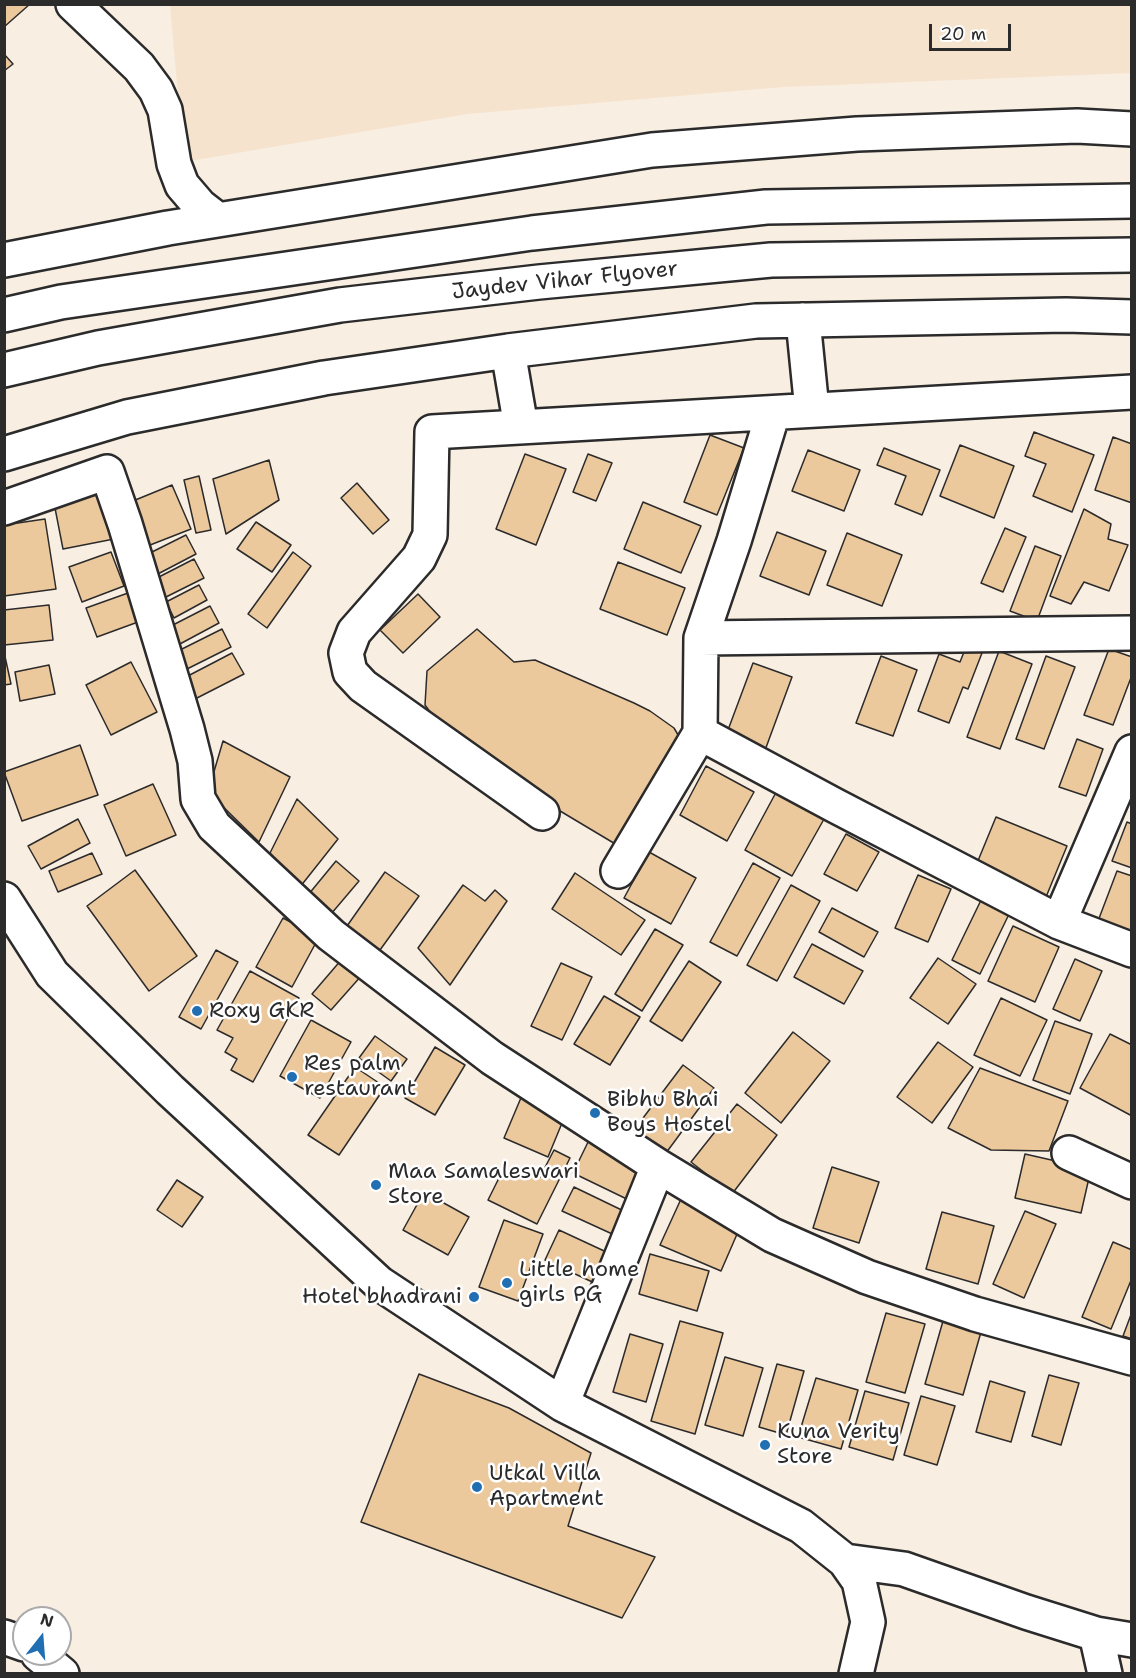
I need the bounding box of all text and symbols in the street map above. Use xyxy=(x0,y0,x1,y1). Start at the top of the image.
scale bar xyxy=(932,12,1014,50)
text: 20 m xyxy=(940,22,986,46)
street label: Jaydev Vihar Flyover xyxy=(451,256,679,306)
place label: Roxy GKR xyxy=(209,998,314,1024)
marker: Roxy GKR xyxy=(190,1004,204,1018)
place label: Res palm restaurant xyxy=(304,1051,416,1102)
marker: Res palm restaurant xyxy=(285,1070,299,1084)
place label: Bibhu Bhai Boys Hostel xyxy=(607,1087,731,1138)
marker: Bibhu Bhai Boys Hostel xyxy=(588,1106,602,1120)
place label: Maa Samaleswari Store xyxy=(388,1159,579,1210)
marker: Maa Samaleswari Store xyxy=(369,1178,383,1192)
place label: Little home girls PG xyxy=(519,1257,639,1308)
marker: Little home girls PG xyxy=(500,1276,514,1290)
place label: Hotel bhadrani xyxy=(302,1284,462,1310)
marker: Hotel bhadrani xyxy=(467,1290,481,1304)
place label: Kuna Verity Store xyxy=(777,1419,900,1470)
marker: Kuna Verity Store xyxy=(758,1438,772,1452)
place label: Utkal Villa Apartment xyxy=(489,1461,604,1512)
marker: Utkal Villa Apartment xyxy=(470,1480,484,1494)
north arrow xyxy=(12,1606,72,1666)
text: N xyxy=(38,1608,56,1632)

